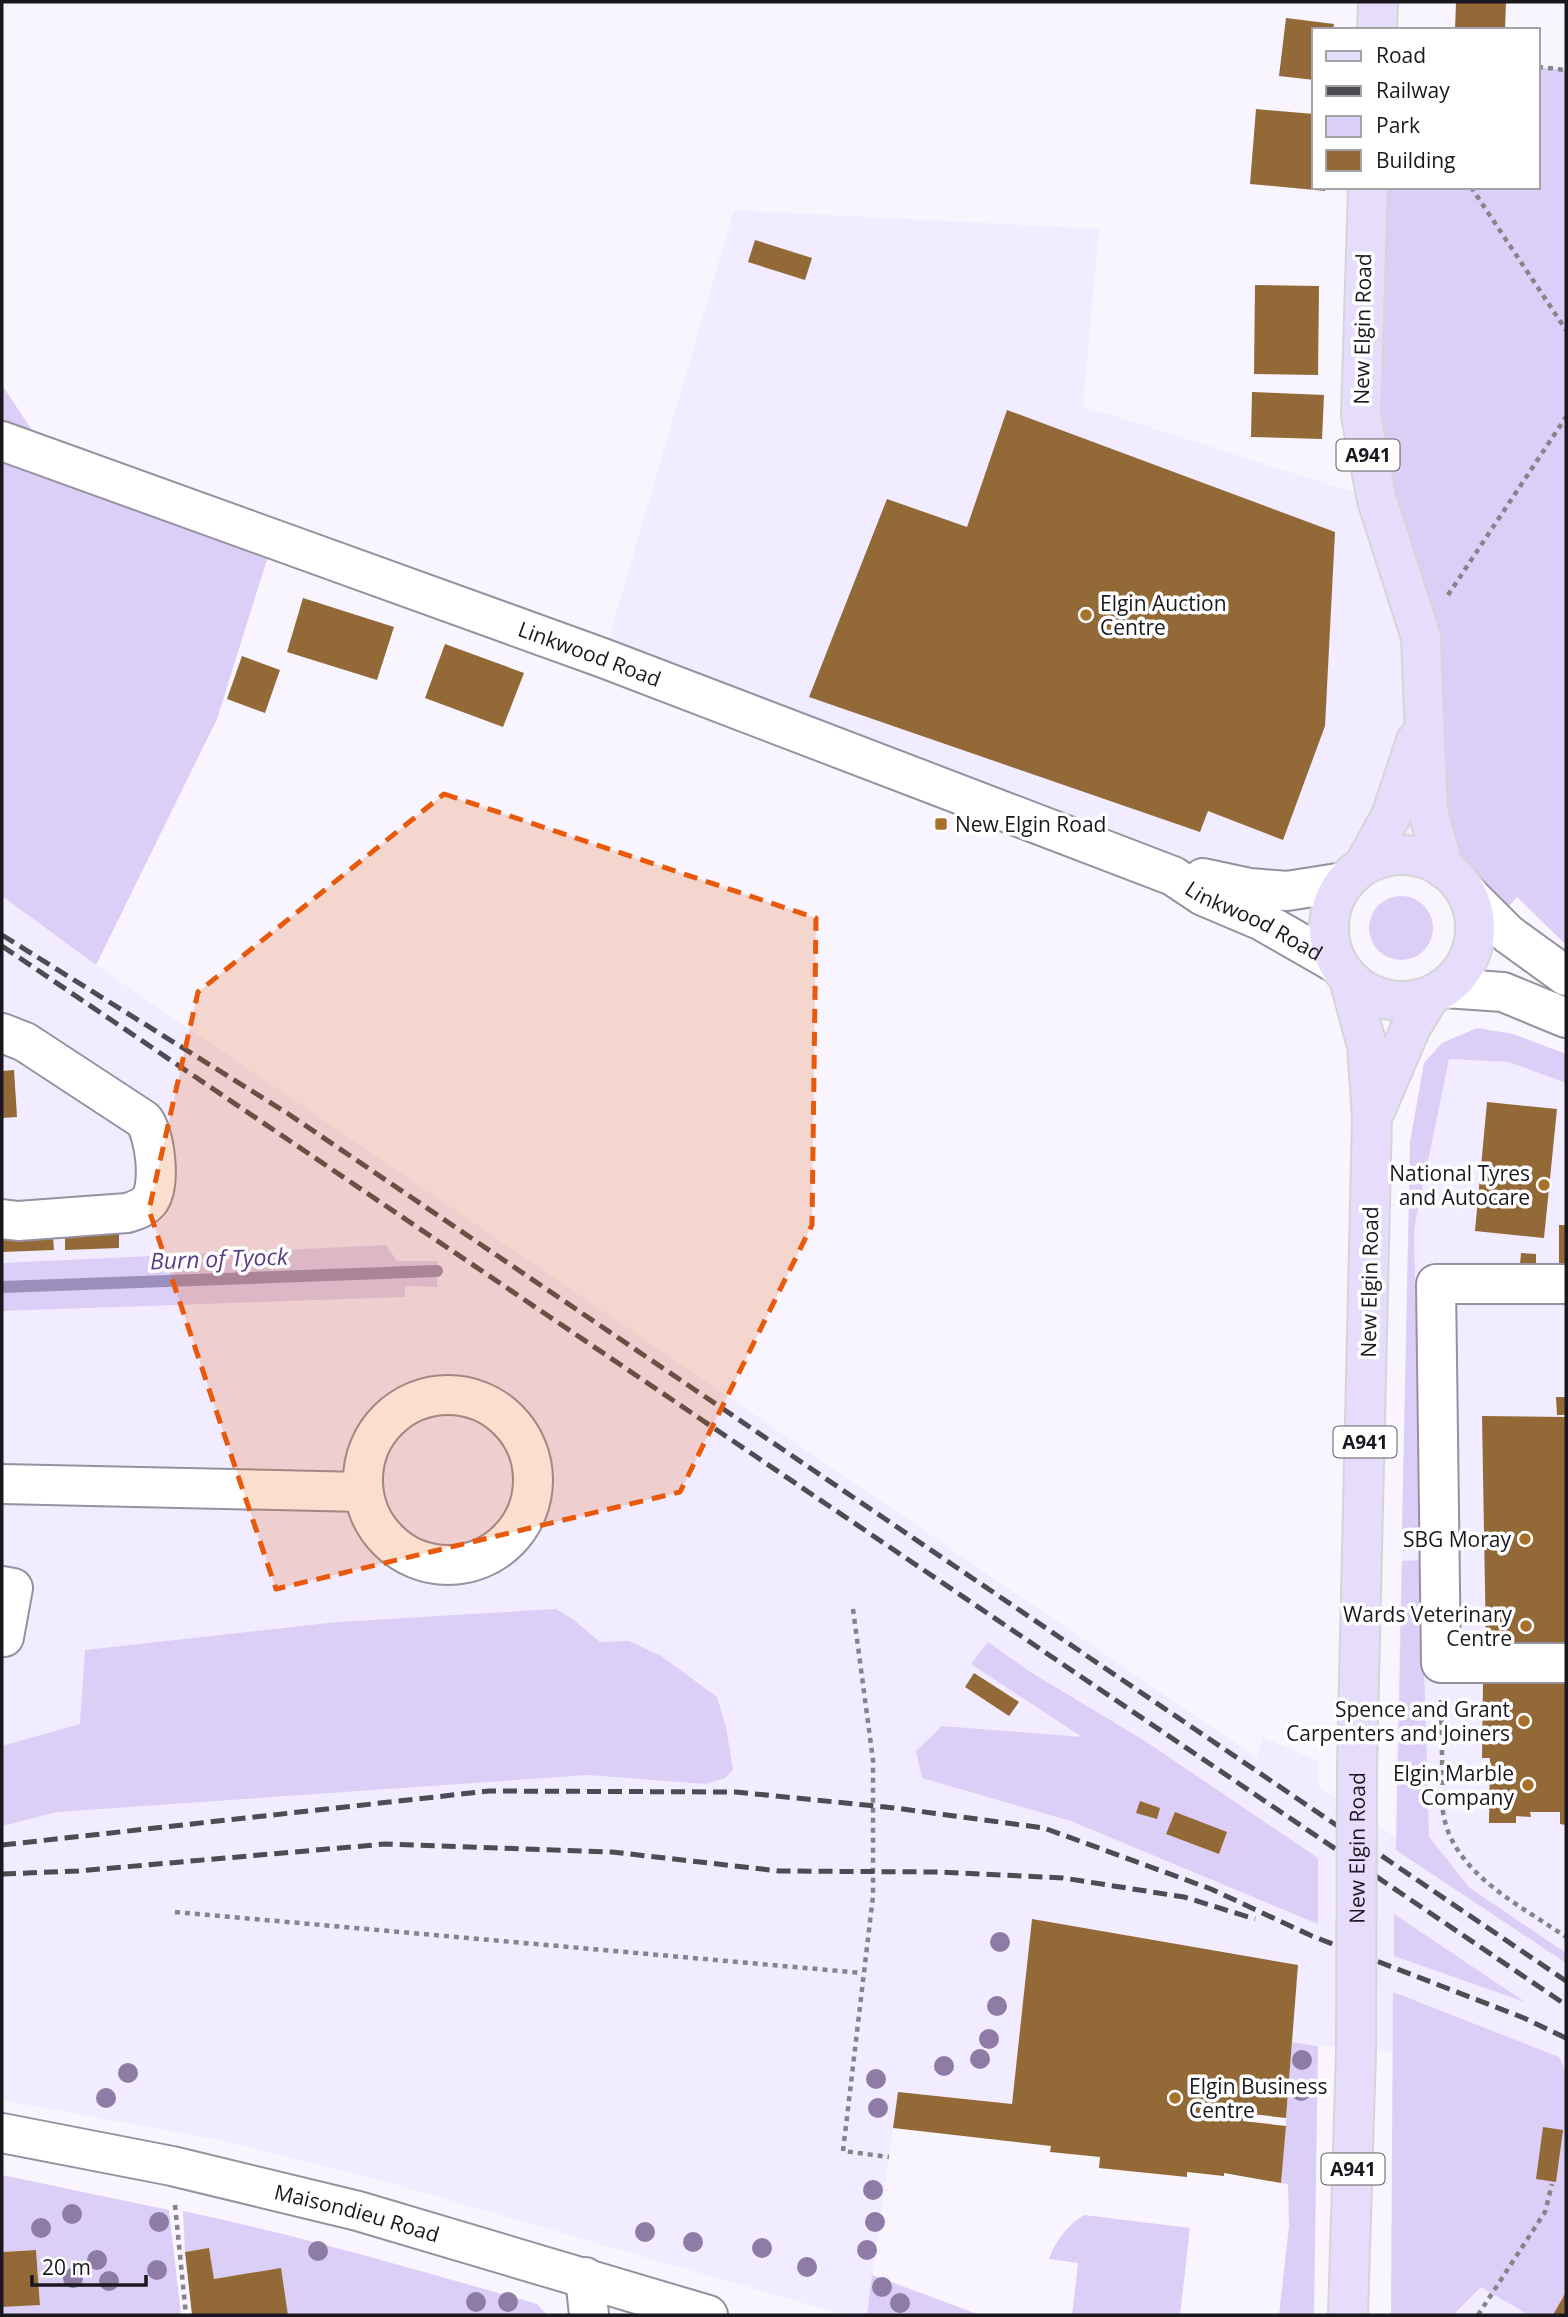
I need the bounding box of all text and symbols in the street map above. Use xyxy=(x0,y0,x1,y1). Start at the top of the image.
legend xyxy=(1312,28,1540,189)
text: Road xyxy=(1376,41,1426,69)
text: Railway xyxy=(1376,76,1450,104)
text: Park xyxy=(1376,111,1420,139)
text: Building xyxy=(1376,146,1455,174)
street label: New Elgin Road xyxy=(1347,253,1377,405)
road number: A941 xyxy=(1336,440,1400,470)
place label: Elgin Auction Centre xyxy=(1100,589,1227,641)
marker: Elgin Auction Centre xyxy=(1078,607,1094,623)
street label: Linkwood Road xyxy=(514,615,665,693)
place label: New Elgin Road xyxy=(955,810,1106,838)
marker: New Elgin Road xyxy=(933,816,949,832)
street label: Linkwood Road xyxy=(1180,874,1328,967)
place label: National Tyres and Autocare xyxy=(1389,1159,1530,1211)
marker: National Tyres and Autocare xyxy=(1536,1177,1552,1193)
street label: New Elgin Road xyxy=(1354,1206,1384,1358)
water label: Burn of Tyock xyxy=(149,1240,289,1276)
road number: A941 xyxy=(1334,1426,1396,1458)
place label: SBG Moray xyxy=(1403,1525,1511,1553)
marker: SBG Moray xyxy=(1517,1531,1533,1547)
place label: Wards Veterinary Centre xyxy=(1343,1600,1512,1652)
marker: Wards Veterinary Centre xyxy=(1518,1618,1534,1634)
place label: Spence and Grant Carpenters and Joiners xyxy=(1286,1695,1510,1747)
marker: Spence and Grant Carpenters and Joiners xyxy=(1516,1713,1532,1729)
place label: Elgin Marble Company xyxy=(1393,1759,1514,1811)
street label: New Elgin Road xyxy=(1342,1772,1371,1924)
marker: Elgin Marble Company xyxy=(1520,1777,1536,1793)
place label: Elgin Business Centre xyxy=(1189,2072,1327,2124)
marker: Elgin Business Centre xyxy=(1167,2090,1183,2106)
road number: A941 xyxy=(1322,2154,1384,2184)
street label: Maisondieu Road xyxy=(272,2177,443,2248)
scale bar xyxy=(32,2244,145,2288)
text: 20 m xyxy=(42,2253,91,2281)

